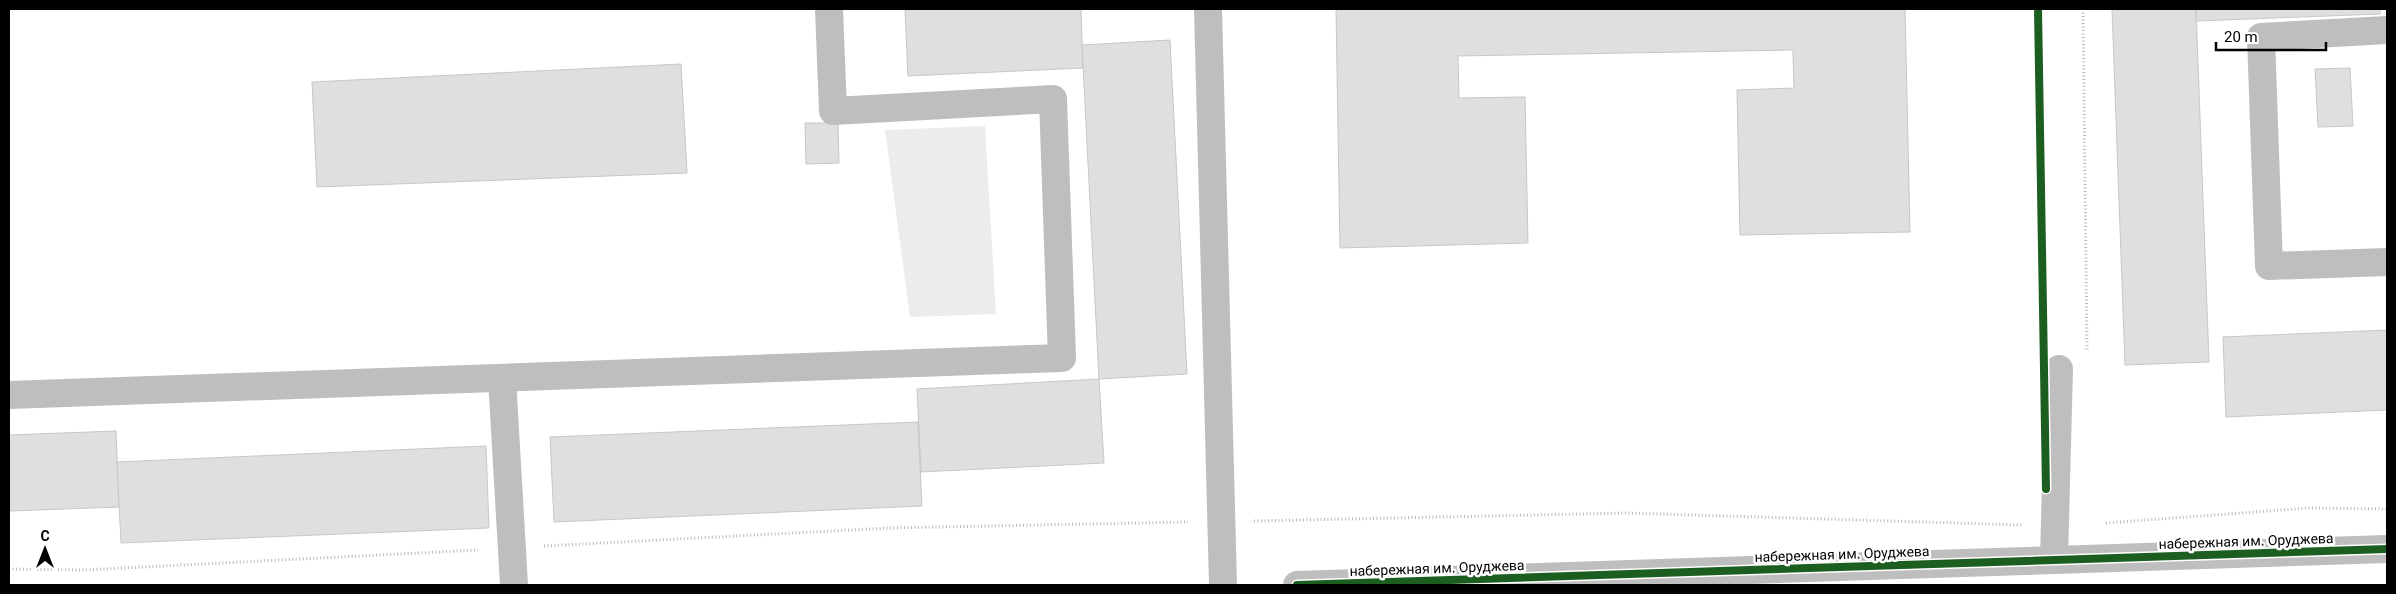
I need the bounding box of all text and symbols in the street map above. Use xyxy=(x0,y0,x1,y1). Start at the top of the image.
scale bar xyxy=(2216,20,2326,52)
text: 20 m xyxy=(2224,28,2258,46)
north arrow xyxy=(20,524,70,574)
text: С xyxy=(40,528,50,544)
street label: набережная им. Оруджева xyxy=(2158,530,2334,552)
street label: набережная им. Оруджева xyxy=(1754,543,1930,565)
street label: набережная им. Оруджева xyxy=(1349,557,1525,579)

